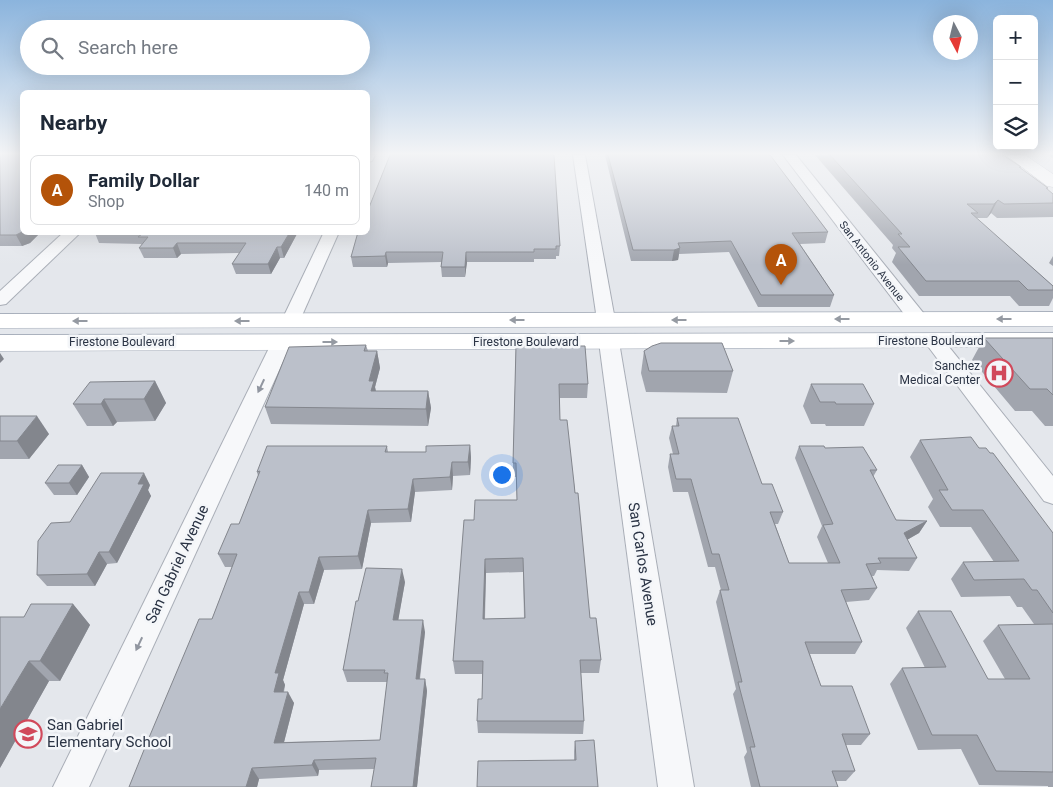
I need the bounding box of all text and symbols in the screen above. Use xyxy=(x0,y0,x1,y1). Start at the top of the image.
north arrow xyxy=(933,15,978,60)
map controls xyxy=(993,15,1038,150)
button: + xyxy=(993,15,1038,60)
search box xyxy=(20,20,370,75)
icon: search xyxy=(38,34,66,62)
text: Search here xyxy=(78,36,178,59)
button: − xyxy=(993,60,1038,105)
button: layers xyxy=(993,105,1038,150)
text: Nearby xyxy=(40,111,107,135)
text: Family Dollar xyxy=(88,169,199,192)
text: A xyxy=(52,181,62,200)
text: 140 m xyxy=(304,181,349,200)
text: Shop xyxy=(88,192,124,211)
street label: San Antonio Avenue xyxy=(836,219,907,304)
pin: A xyxy=(765,244,797,285)
one-way arrow xyxy=(834,315,850,323)
one-way arrow xyxy=(996,315,1012,323)
one-way arrow xyxy=(509,316,525,324)
one-way arrow xyxy=(671,316,687,324)
one-way arrow xyxy=(71,317,87,325)
one-way arrow xyxy=(234,317,250,325)
street label: Firestone Boulevard xyxy=(878,334,984,348)
street label: Firestone Boulevard xyxy=(69,335,175,349)
street label: Firestone Boulevard xyxy=(473,335,579,349)
one-way arrow xyxy=(780,337,796,345)
one-way arrow xyxy=(323,338,339,346)
hospital icon: Sanchez Medical Center xyxy=(984,358,1014,388)
place label: Sanchez Medical Center xyxy=(900,359,980,387)
one-way arrow xyxy=(257,379,265,393)
your location xyxy=(489,462,515,488)
street label: San Carlos Avenue xyxy=(624,501,662,627)
street label: San Gabriel Avenue xyxy=(142,502,212,626)
one-way arrow xyxy=(135,637,143,651)
place label: San Gabriel Elementary School xyxy=(47,716,171,751)
school or university icon: San Gabriel Elementary School xyxy=(13,719,43,749)

